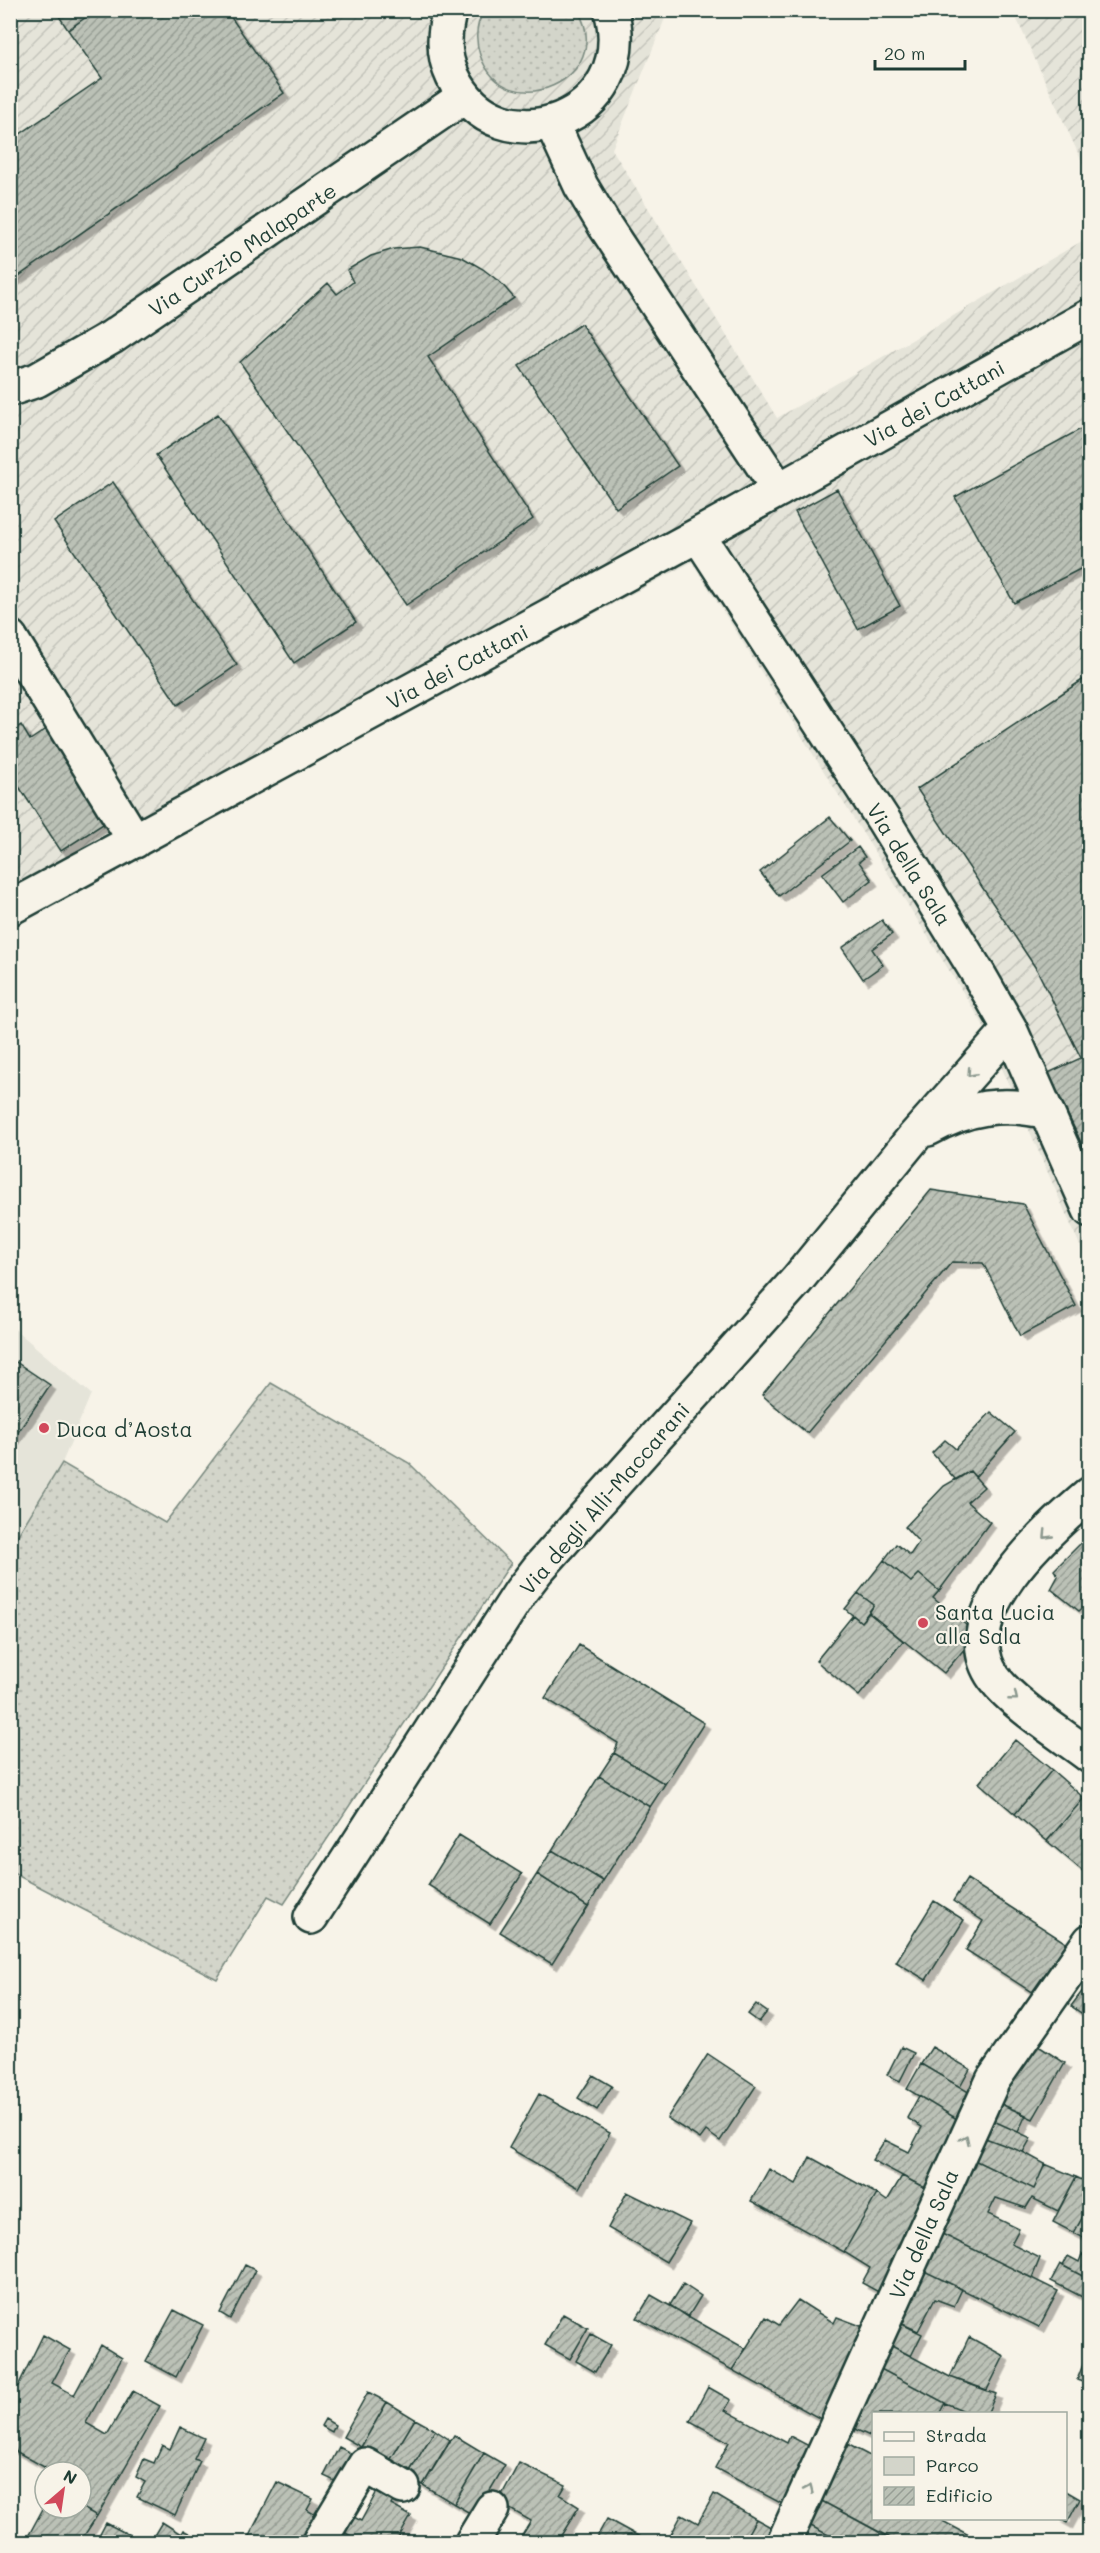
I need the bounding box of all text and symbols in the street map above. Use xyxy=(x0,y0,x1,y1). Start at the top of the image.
scale bar xyxy=(875,33,965,71)
text: 20 m xyxy=(884,41,925,65)
street label: Via Curzio Malaparte xyxy=(143,176,341,322)
street label: Via dei Cattani xyxy=(859,353,1009,453)
street label: Via dei Cattani xyxy=(381,617,533,715)
street label: Via della Sala xyxy=(862,798,958,930)
one-way arrow xyxy=(967,1066,978,1077)
street label: Via degli Alli-Maccarani xyxy=(513,1396,695,1600)
place label: Duca d’Aosta xyxy=(56,1415,193,1442)
marker: Duca d’Aosta xyxy=(37,1421,51,1435)
one-way arrow xyxy=(1044,1527,1055,1538)
place label: Santa Lucia alla Sala xyxy=(935,1598,1055,1649)
marker: Santa Lucia alla Sala xyxy=(916,1616,930,1630)
one-way arrow xyxy=(1007,1690,1018,1701)
one-way arrow xyxy=(958,2134,970,2145)
street label: Via della Sala xyxy=(882,2165,964,2303)
legend xyxy=(872,2412,1067,2520)
text: Strada xyxy=(926,2423,987,2447)
text: Parco xyxy=(926,2453,979,2477)
north arrow xyxy=(33,2460,93,2520)
text: N xyxy=(60,2464,81,2489)
text: Edificio xyxy=(926,2483,993,2507)
one-way arrow xyxy=(801,2485,813,2496)

